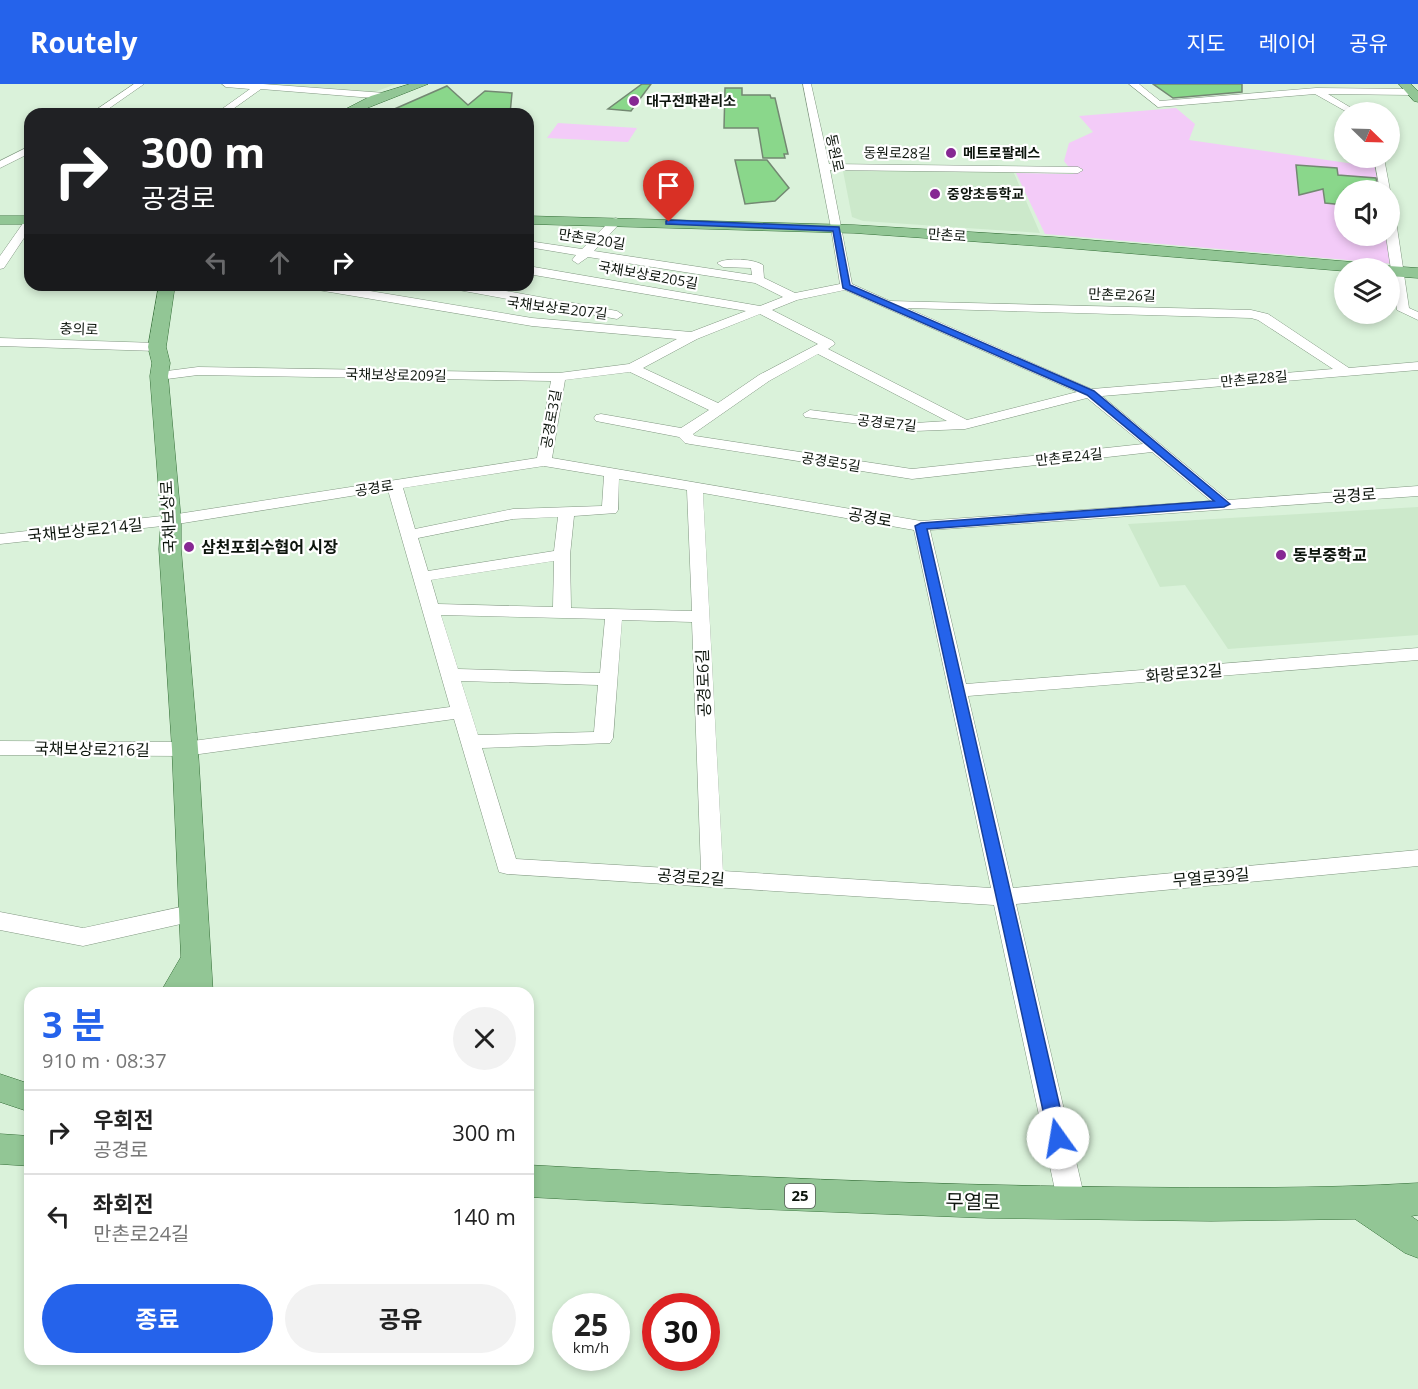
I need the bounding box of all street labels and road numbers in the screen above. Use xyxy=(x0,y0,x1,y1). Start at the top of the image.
street label: 동원로 xyxy=(822,132,849,174)
street label: 동원로28길 xyxy=(863,142,931,163)
street label: 만촌로20길 xyxy=(557,224,627,253)
street label: 만촌로 xyxy=(927,224,967,245)
street label: 국채보상로205길 xyxy=(597,256,700,293)
street label: 만촌로26길 xyxy=(1088,284,1156,305)
street label: 국채보상로207길 xyxy=(506,292,608,323)
street label: 충의로 xyxy=(59,318,99,339)
street label: 국채보상로209길 xyxy=(345,364,447,385)
street label: 만촌로28길 xyxy=(1219,366,1288,391)
street label: 공경로3길 xyxy=(536,388,565,450)
street label: 공경로7길 xyxy=(856,410,918,435)
street label: 만촌로24길 xyxy=(1034,444,1104,469)
street label: 공경로5길 xyxy=(800,447,862,476)
street label: 공경로 xyxy=(353,475,395,500)
street label: 국채보상로 xyxy=(155,479,181,554)
street label: 공경로 xyxy=(1331,482,1377,508)
street label: 공경로 xyxy=(846,502,894,532)
street label: 국채보상로214길 xyxy=(26,513,144,547)
street label: 공경로6길 xyxy=(691,649,715,717)
street label: 화랑로32길 xyxy=(1145,659,1223,687)
street label: 국채보상로216길 xyxy=(34,737,150,761)
street label: 무열로39길 xyxy=(1172,863,1250,891)
street label: 공경로2길 xyxy=(656,864,726,890)
road number: 25 xyxy=(785,1184,815,1208)
street label: 무열로 xyxy=(945,1188,1001,1215)

